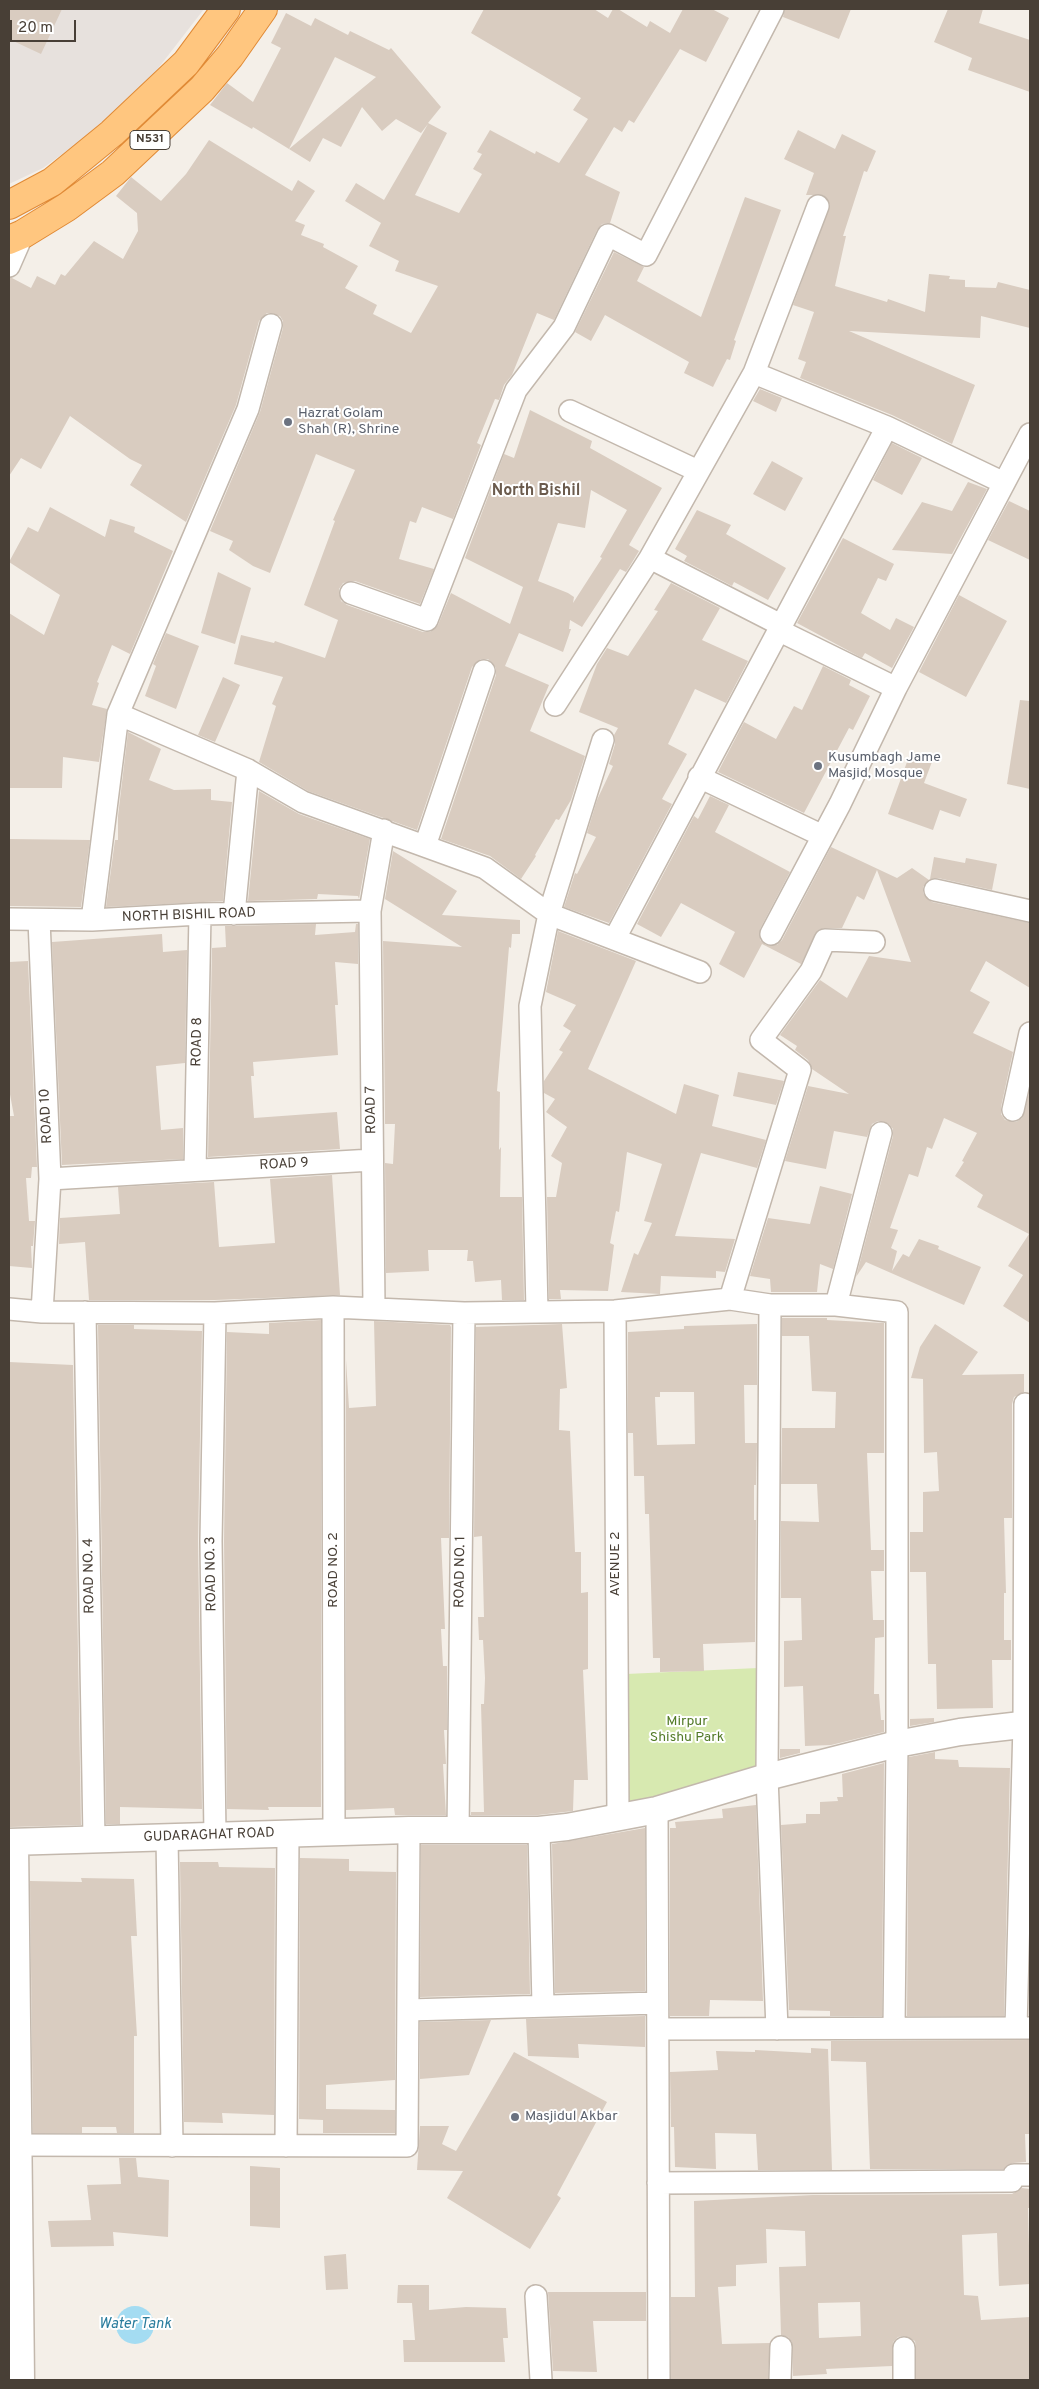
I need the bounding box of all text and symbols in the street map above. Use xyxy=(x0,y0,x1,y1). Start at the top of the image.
scale bar xyxy=(12,10,79,42)
text: 20 m xyxy=(18,19,53,38)
road number: N531 xyxy=(130,130,170,150)
place label: Hazrat Golam Shah (R), Shrine xyxy=(298,406,399,438)
marker: Hazrat Golam Shah (R), Shrine xyxy=(282,416,294,428)
district label: North Bishil xyxy=(492,482,580,502)
place label: Kusumbagh Jame Masjid, Mosque xyxy=(828,750,941,782)
marker: Kusumbagh Jame Masjid, Mosque xyxy=(812,760,824,772)
street label: NORTH BISHIL ROAD xyxy=(122,905,256,927)
street label: ROAD 8 xyxy=(189,1017,207,1067)
street label: ROAD 7 xyxy=(363,1086,381,1134)
street label: ROAD 10 xyxy=(37,1088,57,1144)
street label: ROAD 9 xyxy=(259,1155,309,1175)
street label: AVENUE 2 xyxy=(608,1531,624,1597)
street label: ROAD NO. 2 xyxy=(326,1532,342,1608)
street label: ROAD NO. 3 xyxy=(203,1536,221,1612)
street label: ROAD NO. 1 xyxy=(452,1536,470,1608)
street label: ROAD NO. 4 xyxy=(81,1538,99,1614)
park label: Mirpur Shishu Park xyxy=(650,1714,724,1746)
street label: GUDARAGHAT ROAD xyxy=(143,1825,275,1847)
place label: Masjidul Akbar xyxy=(525,2109,618,2125)
marker: Masjidul Akbar xyxy=(509,2111,521,2123)
water label: Water Tank xyxy=(99,2316,171,2334)

